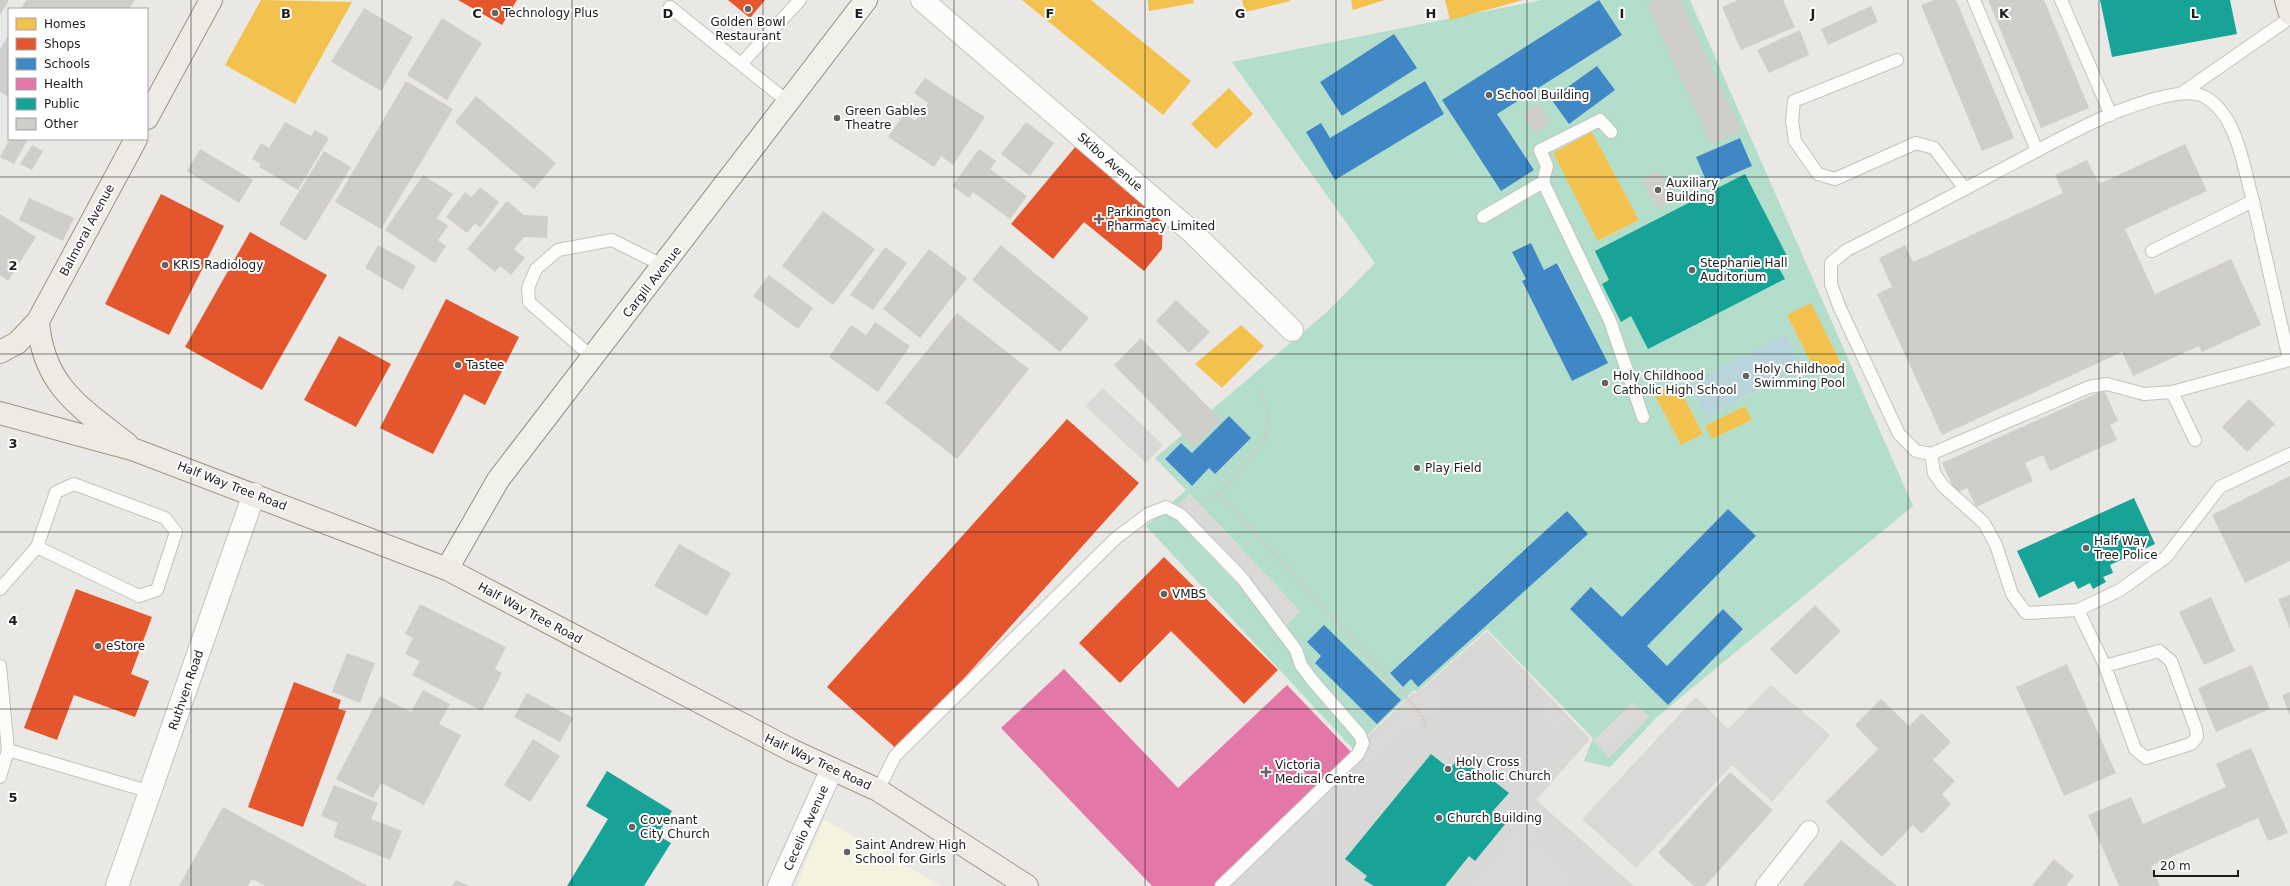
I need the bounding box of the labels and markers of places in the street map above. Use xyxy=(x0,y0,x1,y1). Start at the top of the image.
marker: Golden Bowl Restaurant xyxy=(743,4,753,14)
place label: Technology Plus xyxy=(502,6,598,20)
marker: Technology Plus xyxy=(490,8,500,18)
place label: Golden Bowl Restaurant xyxy=(710,15,786,43)
place label: School Building xyxy=(1497,88,1589,102)
marker: School Building xyxy=(1484,90,1494,100)
place label: Green Gables Theatre xyxy=(844,104,926,132)
marker: Green Gables Theatre xyxy=(832,113,842,123)
place label: Auxiliary Building xyxy=(1666,176,1718,204)
marker: Auxiliary Building xyxy=(1653,185,1663,195)
place label: Parkington Pharmacy Limited xyxy=(1107,205,1215,233)
marker: Parkington Pharmacy Limited xyxy=(1094,214,1104,224)
place label: Stephanie Hall Auditorium xyxy=(1700,256,1787,284)
place label: KRIS Radiology xyxy=(173,258,263,272)
marker: KRIS Radiology xyxy=(160,260,170,270)
marker: Stephanie Hall Auditorium xyxy=(1687,265,1697,275)
place label: Tastee xyxy=(465,358,504,372)
marker: Tastee xyxy=(453,360,463,370)
place label: Holy Childhood Swimming Pool xyxy=(1754,362,1845,390)
place label: Holy Childhood Catholic High School xyxy=(1613,369,1737,397)
marker: Holy Childhood Swimming Pool xyxy=(1741,371,1751,381)
marker: Holy Childhood Catholic High School xyxy=(1600,378,1610,388)
place label: Play Field xyxy=(1425,461,1482,475)
marker: Play Field xyxy=(1412,463,1422,473)
place label: Half Way Tree Police xyxy=(2093,534,2158,562)
marker: Half Way Tree Police xyxy=(2081,543,2091,553)
place label: VMBS xyxy=(1172,587,1206,601)
marker: VMBS xyxy=(1159,589,1169,599)
place label: eStore xyxy=(106,639,145,653)
marker: eStore xyxy=(93,641,103,651)
place label: Holy Cross Catholic Church xyxy=(1456,755,1551,783)
place label: Victoria Medical Centre xyxy=(1275,758,1365,786)
marker: Holy Cross Catholic Church xyxy=(1443,764,1453,774)
marker: Victoria Medical Centre xyxy=(1260,766,1272,778)
place label: Church Building xyxy=(1447,811,1542,825)
place label: Covenant City Church xyxy=(640,813,710,841)
marker: Church Building xyxy=(1434,813,1444,823)
marker: Covenant City Church xyxy=(627,822,637,832)
place label: Saint Andrew High School for Girls xyxy=(855,838,966,866)
marker: Saint Andrew High School for Girls xyxy=(842,847,852,857)

